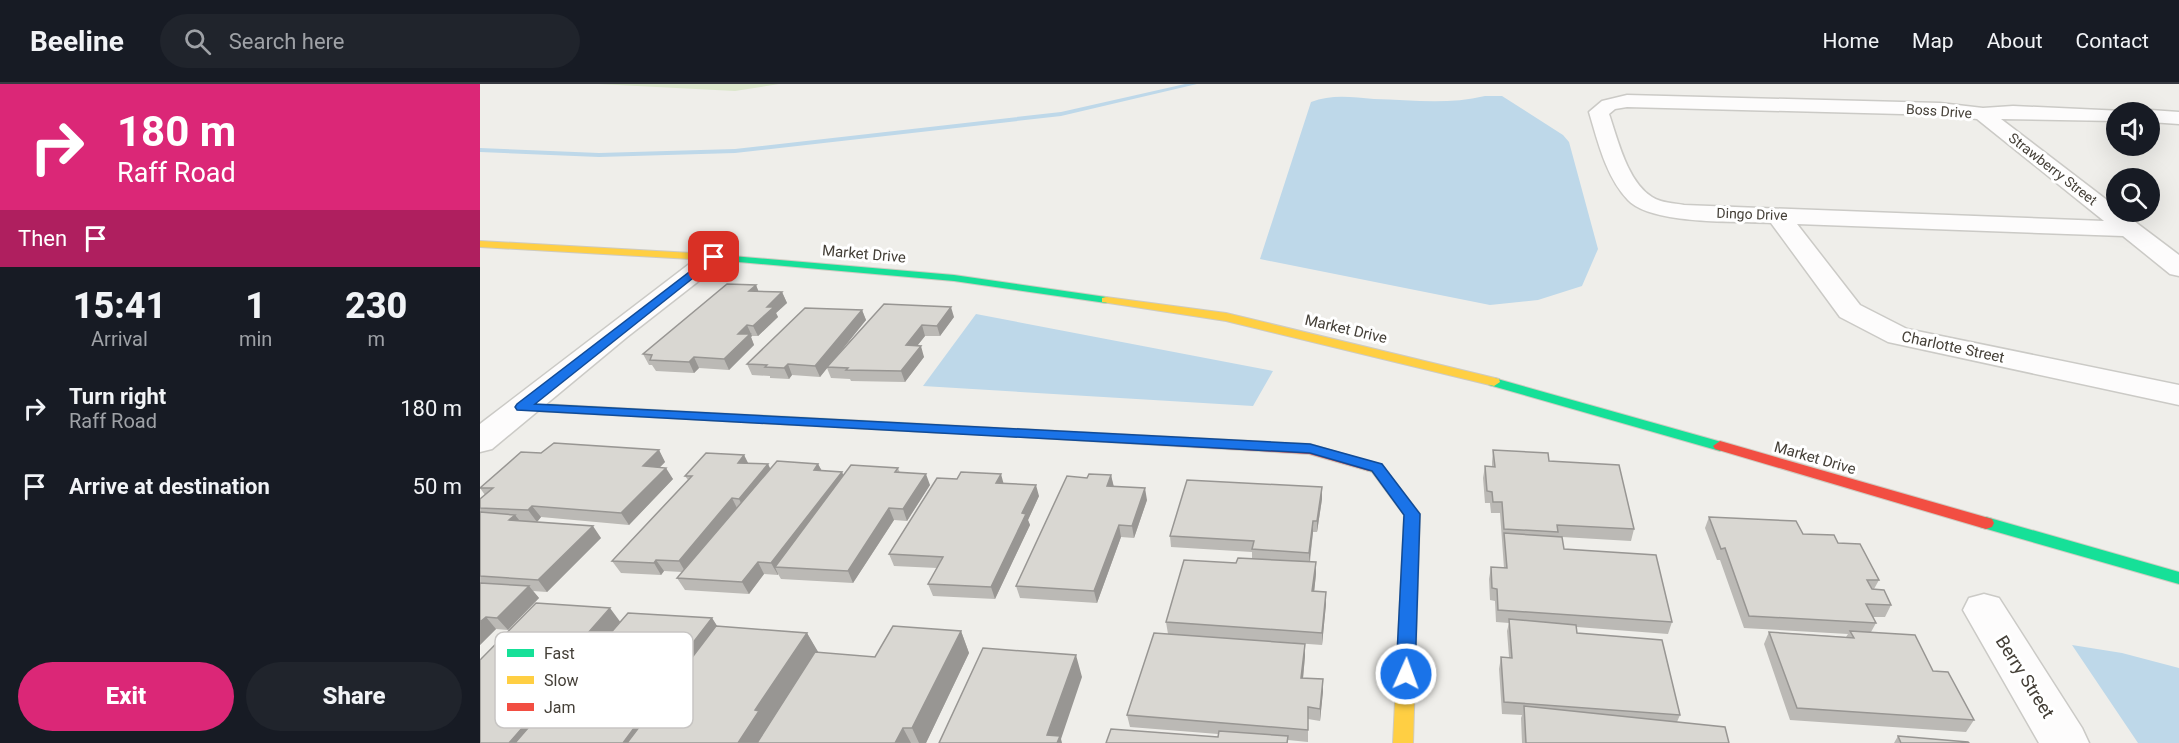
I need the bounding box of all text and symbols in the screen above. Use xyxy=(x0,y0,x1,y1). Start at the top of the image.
search box xyxy=(160,14,580,68)
text: Beeline xyxy=(30,25,124,58)
icon: search xyxy=(181,25,214,58)
text: Search here xyxy=(229,29,345,54)
text: Home xyxy=(1823,29,1879,53)
text: Map xyxy=(1912,29,1954,53)
text: About xyxy=(1987,29,2043,53)
text: Contact xyxy=(2076,29,2149,53)
street label: Boss Drive xyxy=(1905,101,1973,121)
map controls xyxy=(2106,102,2160,222)
button: sound xyxy=(2106,102,2160,156)
text: 180 m xyxy=(117,107,236,156)
icon: right xyxy=(18,108,96,186)
street label: Strawberry Street xyxy=(2006,130,2101,209)
text: Raff Road xyxy=(117,157,236,189)
button: search xyxy=(2106,168,2160,222)
street label: Dingo Drive xyxy=(1716,205,1788,223)
icon: arrive xyxy=(79,222,112,255)
text: Then xyxy=(18,226,67,251)
pin xyxy=(688,231,739,282)
icon: arrive xyxy=(697,240,730,273)
street label: Market Drive xyxy=(821,241,907,267)
text: 15:41 xyxy=(73,285,166,327)
text: 1 xyxy=(245,285,266,327)
text: 230 xyxy=(345,285,407,327)
street label: Market Drive xyxy=(1303,311,1389,347)
text: Arrival xyxy=(91,327,148,351)
text: min xyxy=(239,327,272,351)
text: m xyxy=(367,327,385,351)
street label: Charlotte Street xyxy=(1900,327,2006,367)
text: Turn right xyxy=(69,384,166,409)
icon: right xyxy=(18,392,51,425)
text: 180 m xyxy=(400,396,462,421)
text: Raff Road xyxy=(69,409,157,433)
street label: Market Drive xyxy=(1772,438,1858,478)
icon: arrive xyxy=(18,470,51,503)
text: Arrive at destination xyxy=(69,474,270,499)
text: 50 m xyxy=(413,474,462,499)
street label: Berry Street xyxy=(1992,631,2059,722)
legend xyxy=(495,632,693,728)
position arrow xyxy=(1374,642,1438,706)
text: Fast xyxy=(544,644,575,663)
button: Exit xyxy=(18,662,234,731)
button: Share xyxy=(246,662,462,731)
text: Slow xyxy=(544,671,579,690)
text: Jam xyxy=(544,698,576,717)

